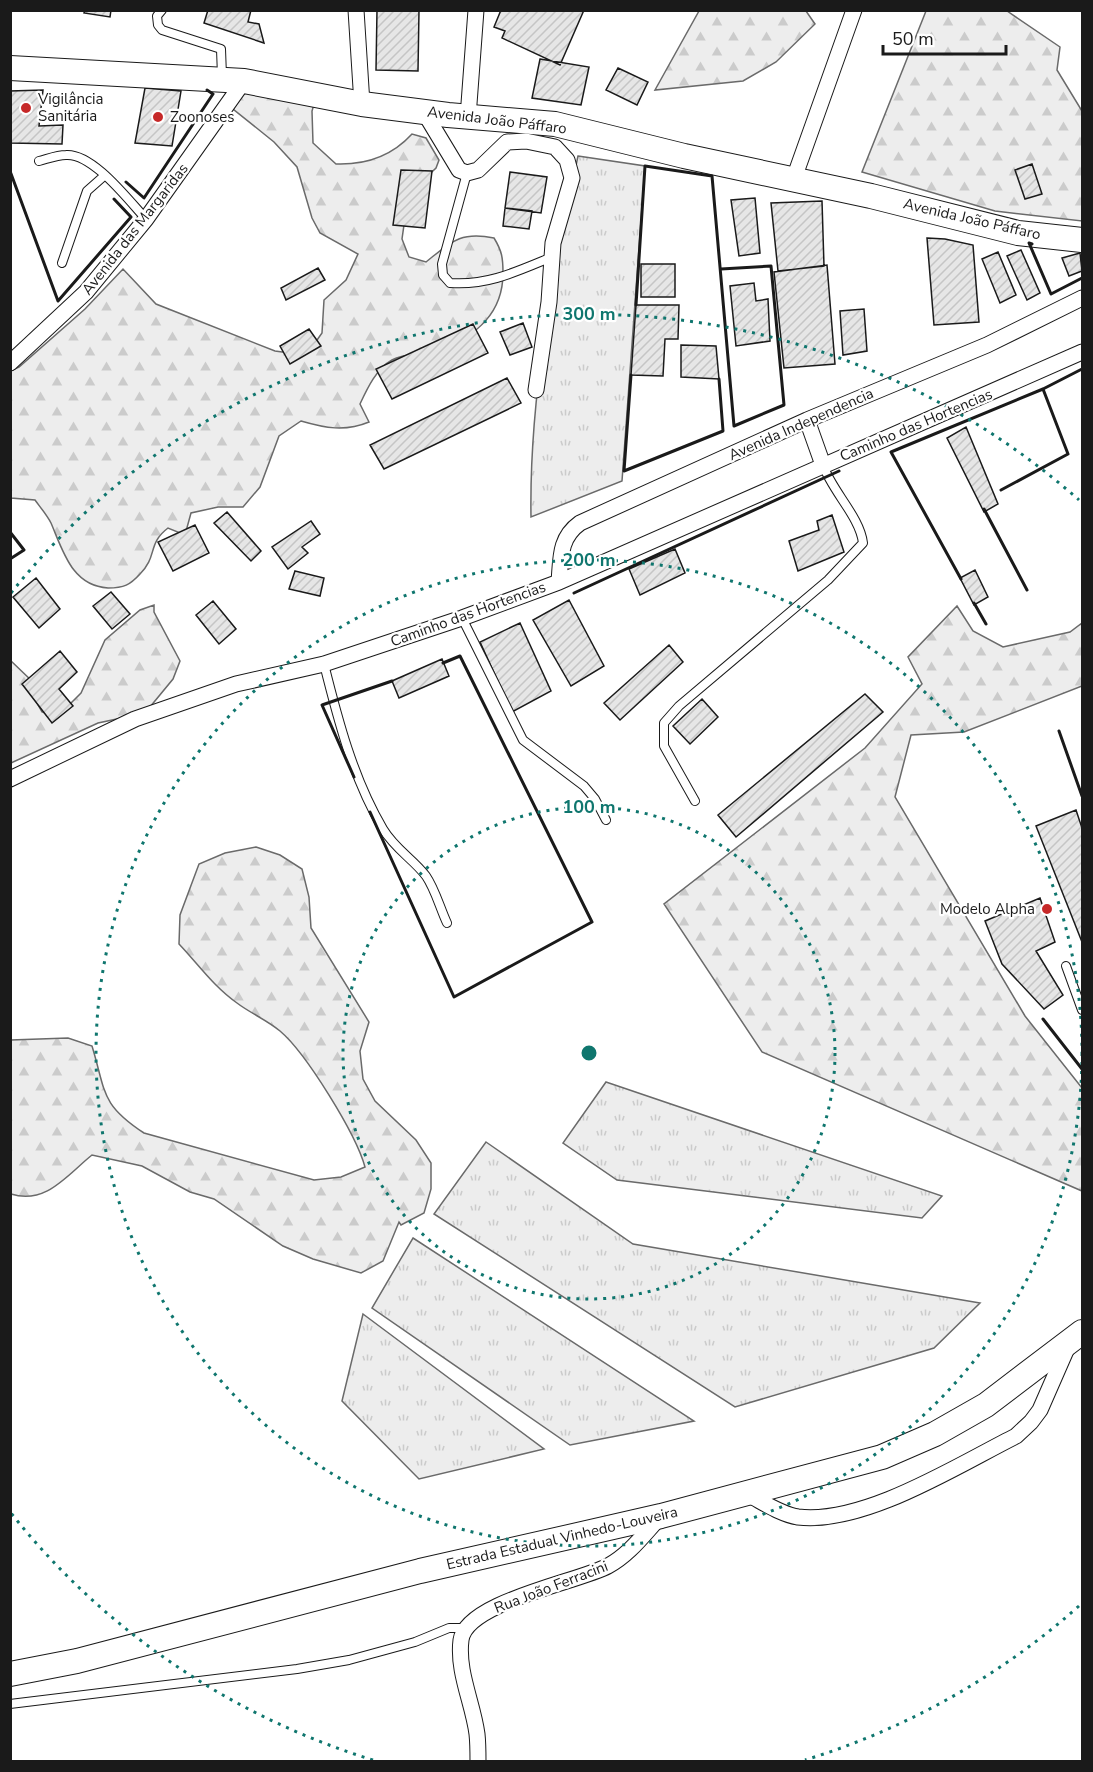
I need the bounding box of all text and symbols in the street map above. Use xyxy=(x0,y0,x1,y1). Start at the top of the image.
scale bar xyxy=(883,18,1006,56)
text: 50 m xyxy=(892,27,934,51)
place label: Vigilância Sanitária xyxy=(37,89,103,126)
marker: Vigilância Sanitária xyxy=(19,101,33,115)
street label: Avenida João Páffaro xyxy=(426,102,568,138)
place label: Zoonoses xyxy=(170,107,235,127)
marker: Zoonoses xyxy=(151,110,165,124)
street label: Avenida das Margaridas xyxy=(77,159,193,299)
street label: Avenida João Páffaro xyxy=(901,193,1043,245)
text: 300 m xyxy=(562,302,616,326)
street label: Avenida Independencia xyxy=(725,383,877,465)
street label: Caminho das Hortencias xyxy=(837,384,995,466)
text: 200 m xyxy=(562,548,616,572)
street label: Caminho das Hortencias xyxy=(388,577,548,651)
text: 100 m xyxy=(562,795,616,819)
place label: Modelo Alpha xyxy=(940,899,1035,919)
marker: Modelo Alpha xyxy=(1040,902,1054,916)
centre of rings xyxy=(579,1043,599,1063)
street label: Estrada Estadual Vinhedo-Louveira xyxy=(444,1502,680,1574)
street label: Rua João Ferracini xyxy=(491,1556,611,1618)

